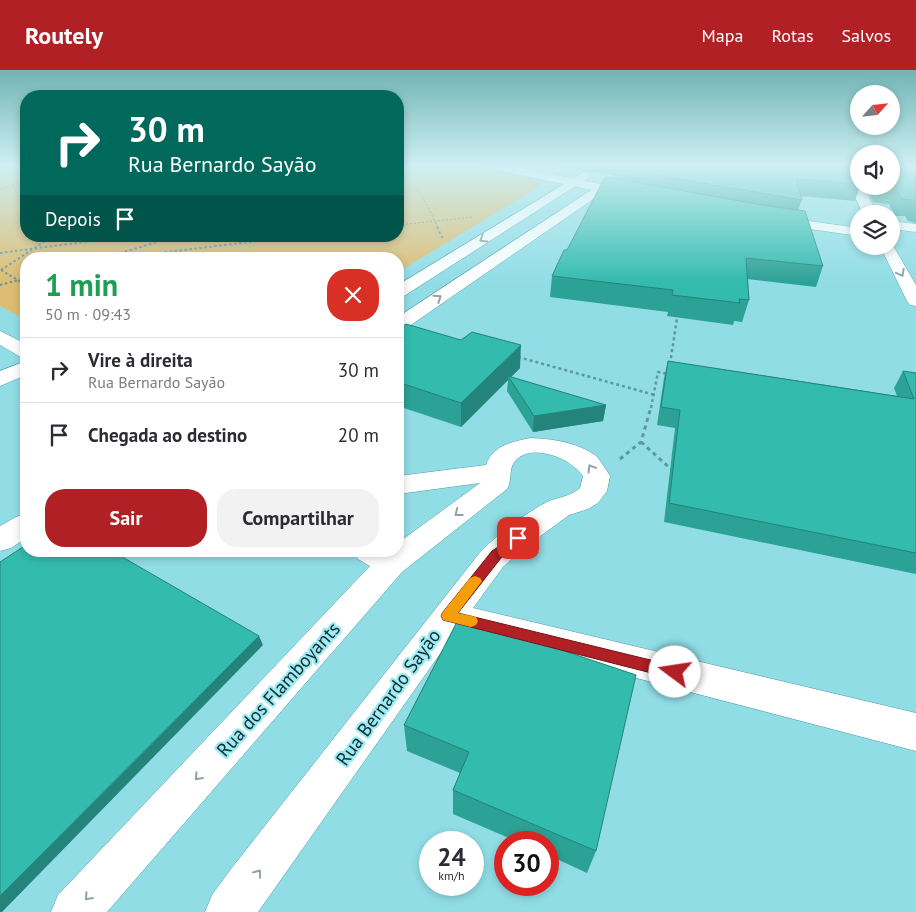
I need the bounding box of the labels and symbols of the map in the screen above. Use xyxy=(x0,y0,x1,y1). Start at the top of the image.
north arrow xyxy=(850,85,900,135)
one-way arrow xyxy=(479,232,488,242)
one-way arrow xyxy=(895,268,905,277)
one-way arrow xyxy=(432,295,442,304)
one-way arrow xyxy=(587,465,597,474)
one-way arrow xyxy=(455,507,464,516)
pin xyxy=(497,517,539,559)
street label: Rua dos Flamboyants xyxy=(211,617,345,761)
street label: Rua Bernardo Sayão xyxy=(330,624,446,770)
position arrow xyxy=(648,645,700,697)
one-way arrow xyxy=(195,772,204,781)
speed limit sign: 30 xyxy=(494,831,559,896)
one-way arrow xyxy=(252,870,260,879)
one-way arrow xyxy=(85,892,94,901)

